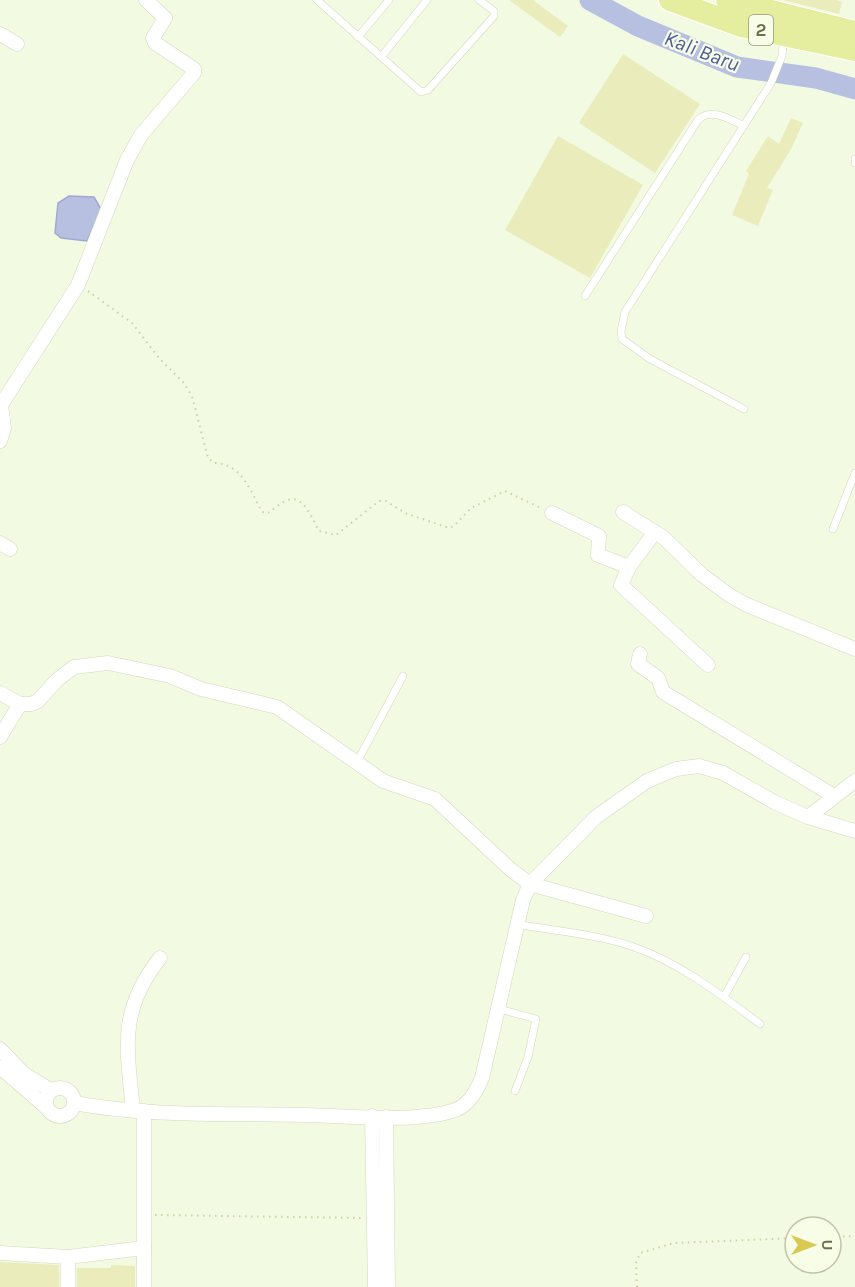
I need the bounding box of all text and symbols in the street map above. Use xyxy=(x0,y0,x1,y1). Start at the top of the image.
road number: 2 xyxy=(749,15,773,45)
water label: Kali Baru xyxy=(661,26,743,76)
north arrow xyxy=(783,1215,843,1275)
text: U xyxy=(818,1239,837,1251)

